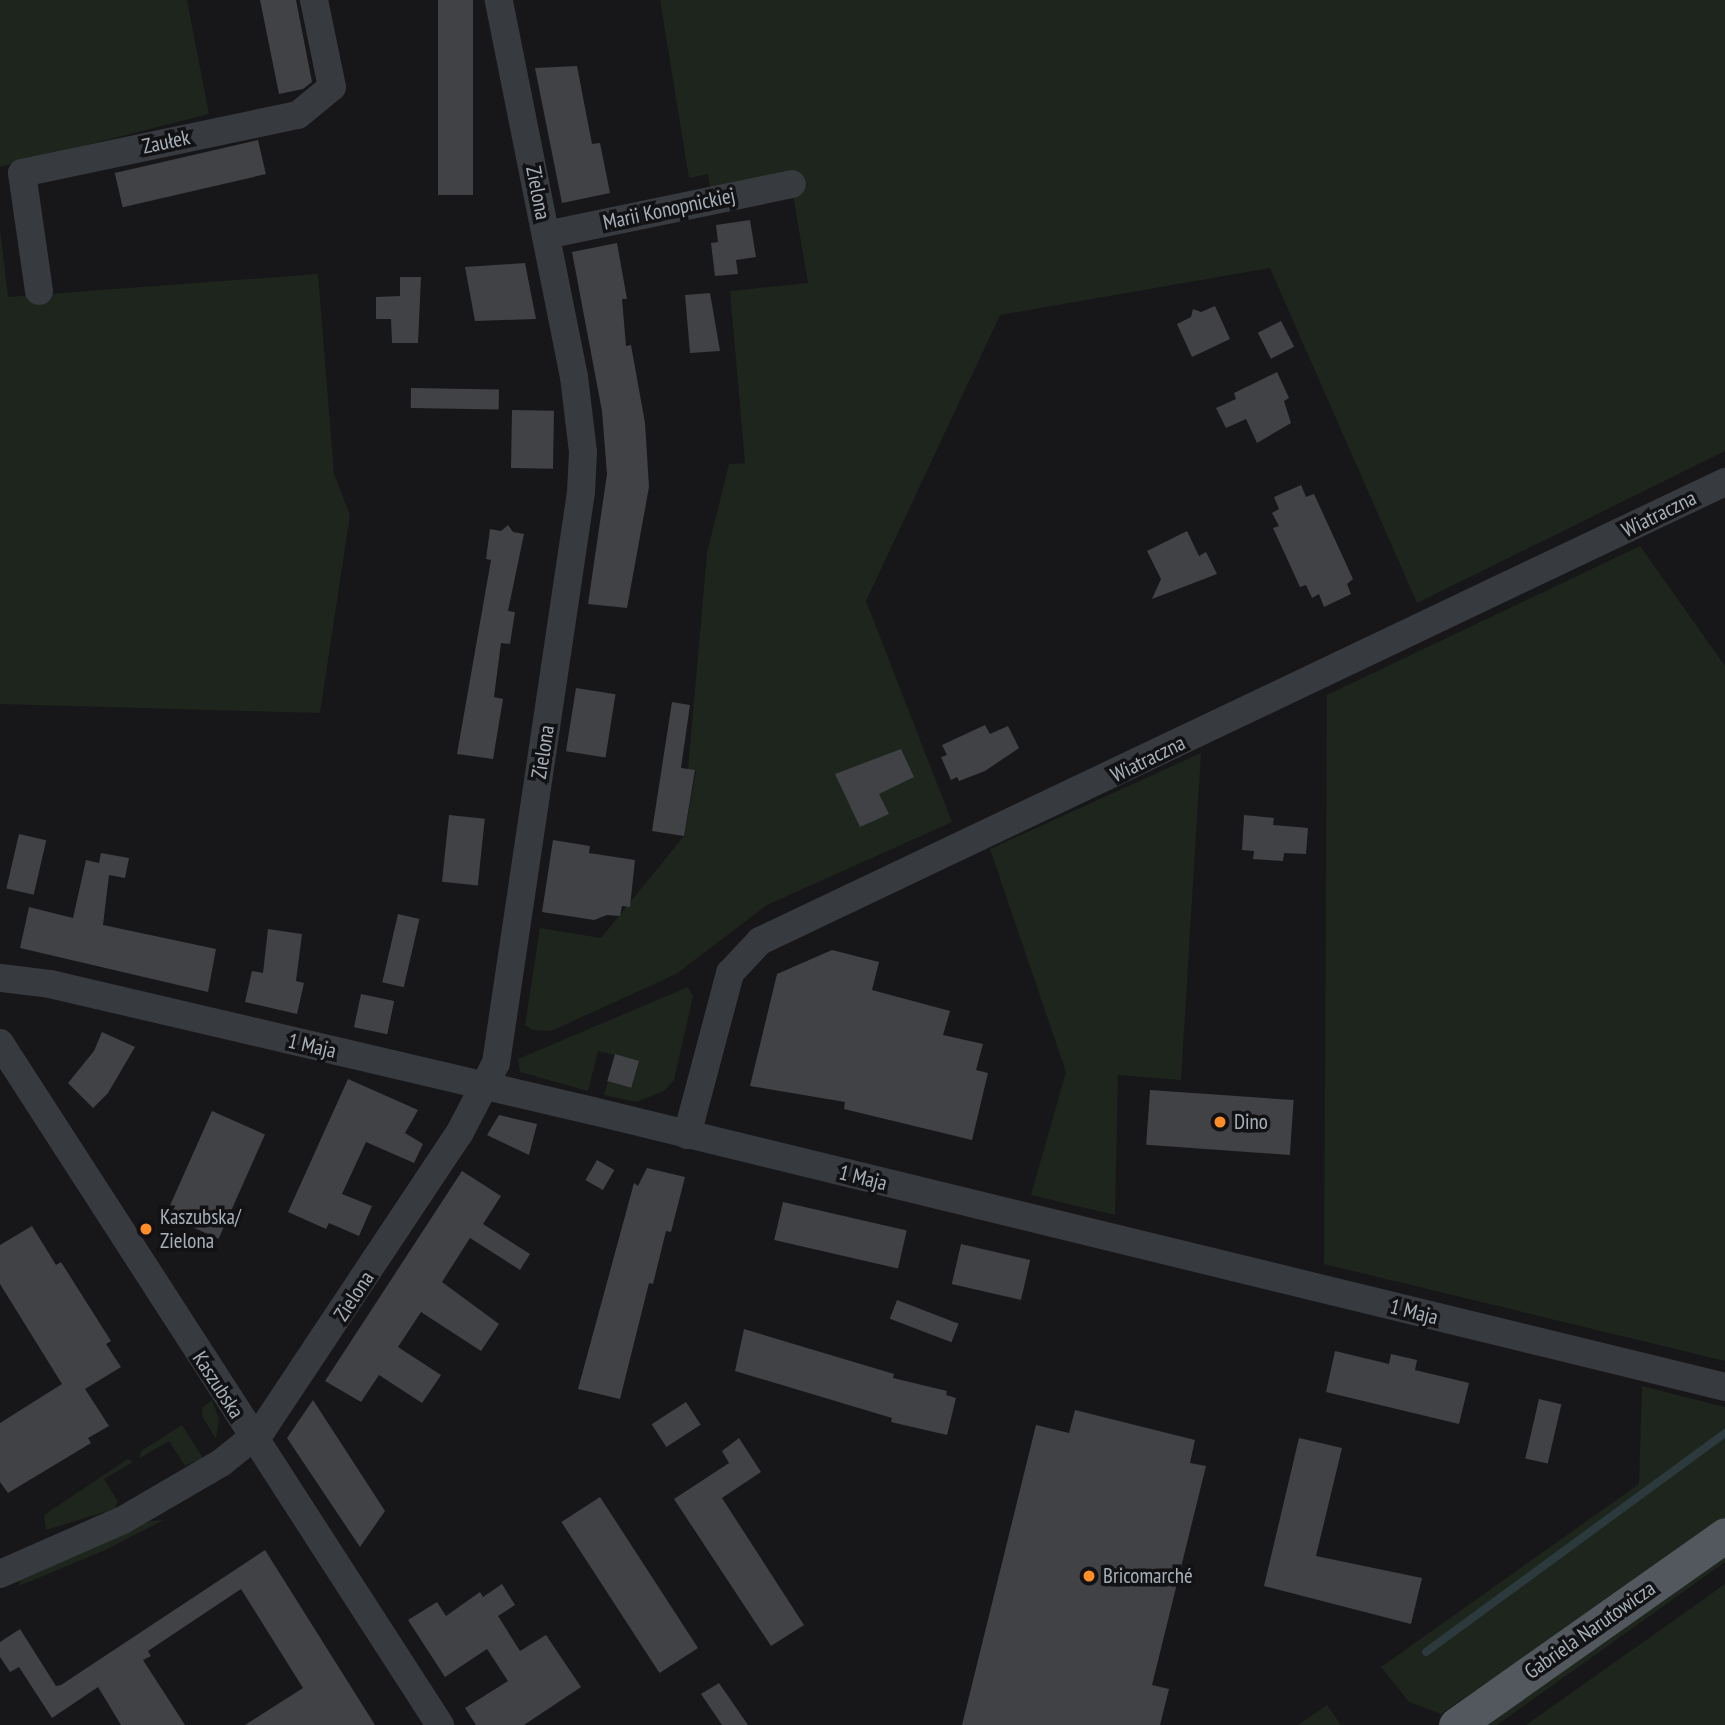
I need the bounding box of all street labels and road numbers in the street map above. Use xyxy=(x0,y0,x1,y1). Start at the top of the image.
street label: Zaułek xyxy=(140,125,192,159)
street label: Zielona xyxy=(520,164,556,222)
street label: Marii Konopnickiej xyxy=(601,183,737,235)
street label: Wiatraczna xyxy=(1618,485,1700,543)
street label: Zielona xyxy=(526,723,560,781)
street label: Wiatraczna xyxy=(1107,730,1189,788)
street label: 1 Maja xyxy=(285,1028,339,1064)
street label: 1 Maja xyxy=(836,1160,890,1196)
street label: Zielona xyxy=(329,1266,379,1326)
street label: 1 Maja xyxy=(1387,1294,1441,1330)
street label: Kaszubska xyxy=(187,1347,249,1423)
street label: Gabriela Narutowicza xyxy=(1520,1576,1660,1684)

